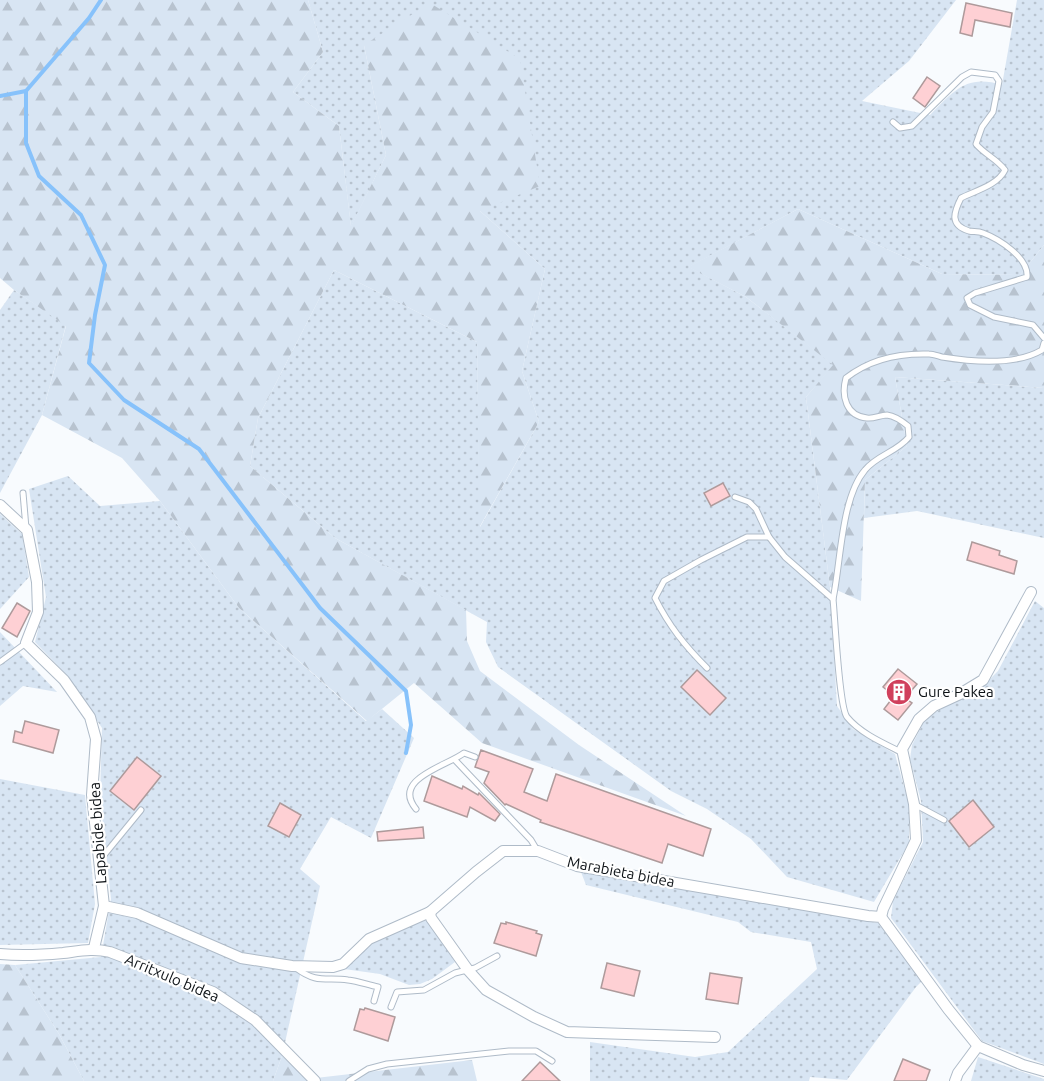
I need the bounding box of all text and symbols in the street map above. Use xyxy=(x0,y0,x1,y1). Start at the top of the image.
building icon: Gure Pakea xyxy=(884,677,914,707)
place label: Gure Pakea xyxy=(918,683,994,700)
street label: Lapabide bidea xyxy=(85,782,110,884)
street label: Marabieta bidea xyxy=(566,853,676,890)
street label: Arritxulo bidea xyxy=(123,950,222,1005)

